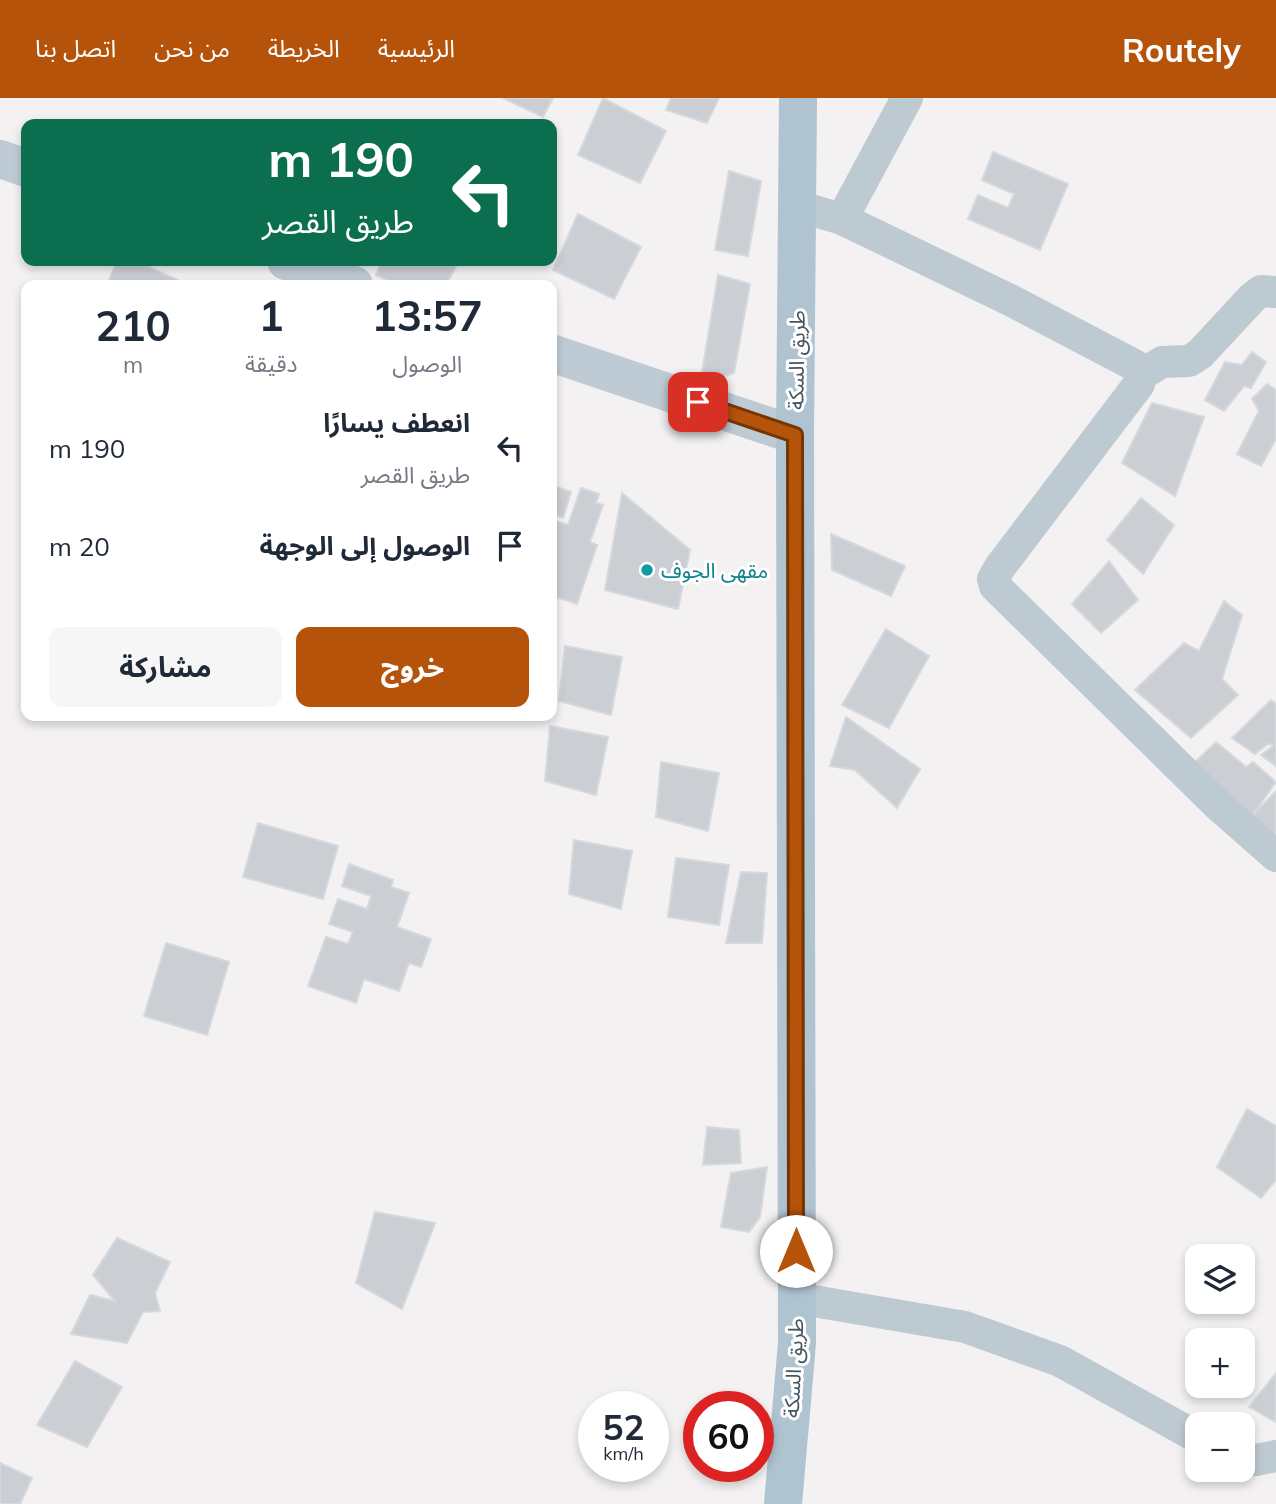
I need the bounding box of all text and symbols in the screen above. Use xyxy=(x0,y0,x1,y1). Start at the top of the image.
text: Routely xyxy=(1122,29,1241,70)
text: اتصل بنا xyxy=(35,33,116,63)
text: من نحن xyxy=(154,33,230,63)
text: الخريطة xyxy=(268,33,340,63)
text: الرئيسية xyxy=(378,33,455,63)
text: 190 m xyxy=(268,128,414,189)
icon: left xyxy=(438,147,529,238)
text: طريق القصر xyxy=(262,201,414,241)
text: 1 xyxy=(259,289,284,342)
text: 13:57 xyxy=(372,289,483,342)
text: 210 xyxy=(95,299,171,352)
street label: طريق السكة xyxy=(782,310,811,410)
text: دقيقة xyxy=(245,349,297,378)
text: الوصول xyxy=(392,349,462,378)
text: m xyxy=(123,350,143,379)
pin xyxy=(668,372,728,432)
icon: arrive xyxy=(679,383,717,421)
text: انعطف يسارًا xyxy=(323,406,470,439)
icon: left xyxy=(491,429,529,467)
text: 190 m xyxy=(49,432,125,465)
text: طريق القصر xyxy=(361,460,470,489)
icon: arrive xyxy=(491,527,529,565)
text: الوصول إلى الوجهة xyxy=(259,529,470,562)
text: 20 m xyxy=(49,530,110,563)
place label: مقهى الجوف xyxy=(661,557,768,583)
marker: مقهى الجوف xyxy=(639,562,655,578)
button: مشاركة xyxy=(49,627,282,707)
button: خروج xyxy=(296,627,529,707)
position arrow xyxy=(759,1214,833,1288)
map controls xyxy=(1185,1244,1255,1482)
button: layers xyxy=(1185,1244,1255,1314)
street label: طريق السكة xyxy=(777,1317,810,1419)
button: + xyxy=(1185,1328,1255,1398)
speed limit sign: 60 xyxy=(683,1391,774,1482)
text: 52 xyxy=(602,1405,645,1449)
button: − xyxy=(1185,1412,1255,1482)
text: km/h xyxy=(603,1442,644,1465)

